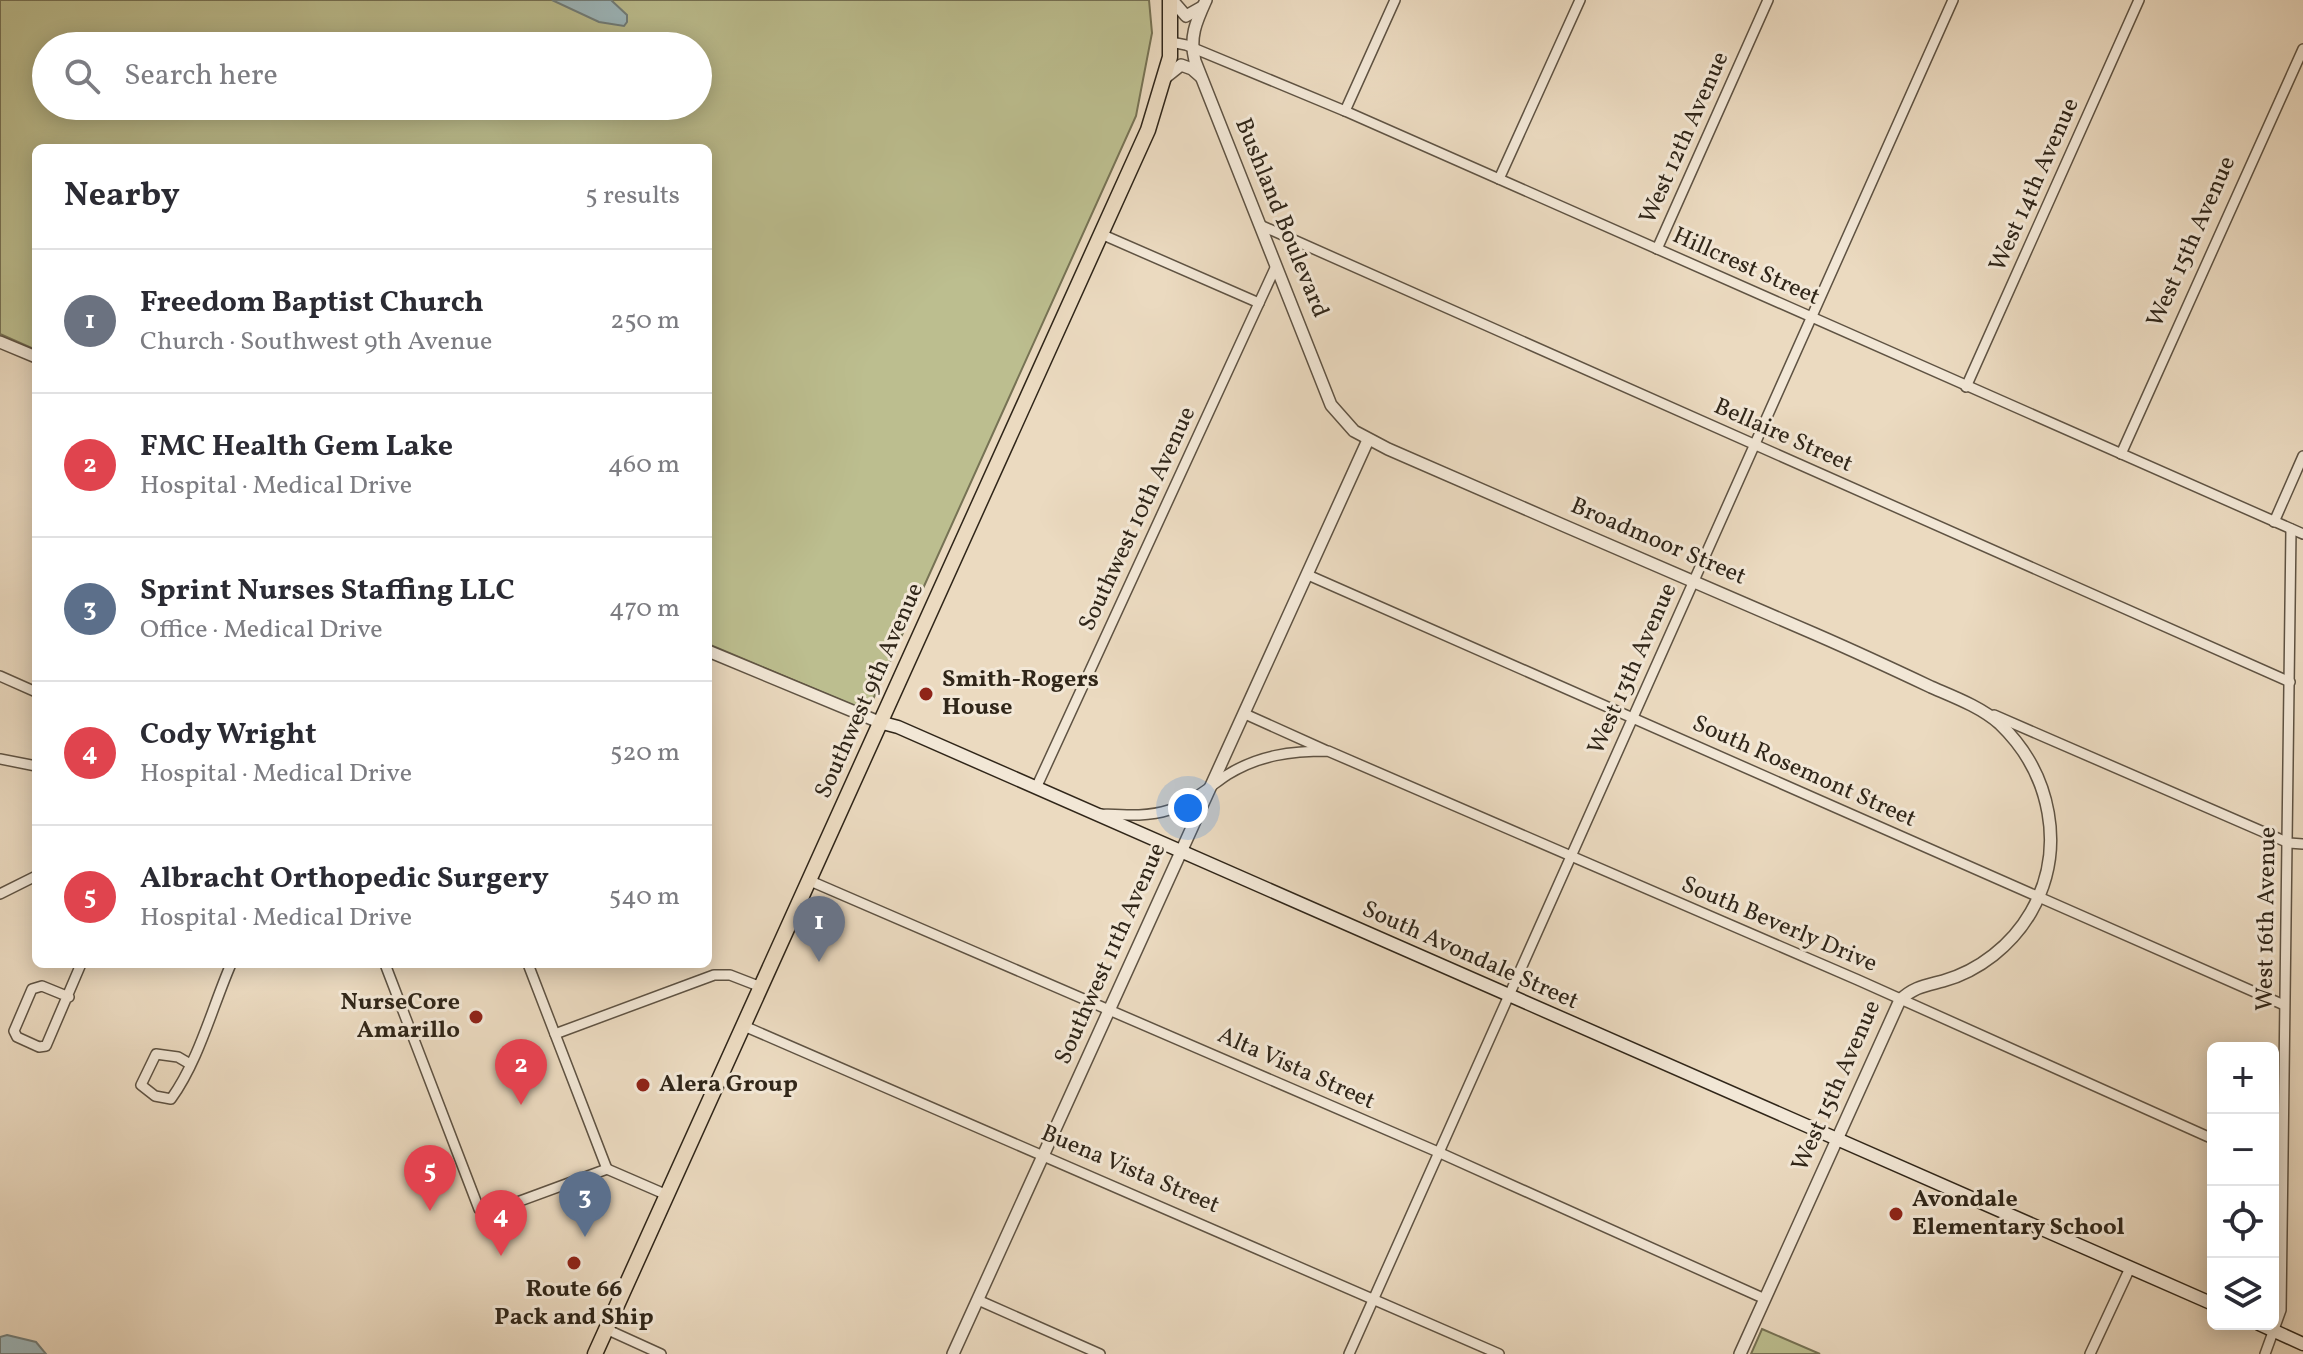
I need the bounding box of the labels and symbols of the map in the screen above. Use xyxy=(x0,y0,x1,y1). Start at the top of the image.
street label: West 12th Avenue xyxy=(1632,46,1738,230)
street label: West 14th Avenue xyxy=(1982,93,2088,277)
street label: Bushland Boulevard xyxy=(1225,113,1337,323)
street label: West 15th Avenue xyxy=(2139,151,2245,333)
street label: Hillcrest Street xyxy=(1667,219,1825,315)
street label: Bellaire Street xyxy=(1708,390,1858,482)
street label: Southwest 10th Avenue xyxy=(1071,401,1205,637)
street label: Broadmoor Street xyxy=(1565,490,1751,594)
street label: Southwest 9th Avenue xyxy=(807,578,933,804)
street label: West 13th Avenue xyxy=(1580,578,1686,760)
place label: Smith-Rogers House xyxy=(942,663,1099,725)
marker: Smith-Rogers House xyxy=(917,685,935,703)
street label: South Rosemont Street xyxy=(1687,707,1921,837)
your location xyxy=(1168,788,1208,828)
street label: West 16th Avenue xyxy=(2248,826,2286,1012)
street label: Southwest 11th Avenue xyxy=(1047,838,1175,1070)
street label: South Beverly Drive xyxy=(1676,868,1882,982)
street label: South Avondale Street xyxy=(1356,893,1584,1019)
pin: 1 xyxy=(793,896,845,962)
place label: NurseCore Amarillo xyxy=(340,986,460,1048)
street label: West 15th Avenue xyxy=(1784,995,1890,1177)
marker: NurseCore Amarillo xyxy=(467,1008,485,1026)
street label: Alta Vista Street xyxy=(1212,1019,1380,1119)
pin: 2 xyxy=(495,1039,547,1105)
place label: Alera Group xyxy=(659,1068,798,1102)
marker: Alera Group xyxy=(634,1076,652,1094)
street label: Buena Vista Street xyxy=(1035,1117,1225,1223)
pin: 5 xyxy=(404,1145,456,1211)
pin: 3 xyxy=(559,1171,611,1237)
place label: Avondale Elementary School xyxy=(1912,1183,2125,1245)
pin: 4 xyxy=(475,1190,527,1256)
marker: Avondale Elementary School xyxy=(1887,1205,1905,1223)
marker: Route 66 Pack and Ship xyxy=(565,1254,583,1272)
place label: Route 66 Pack and Ship xyxy=(494,1273,654,1335)

